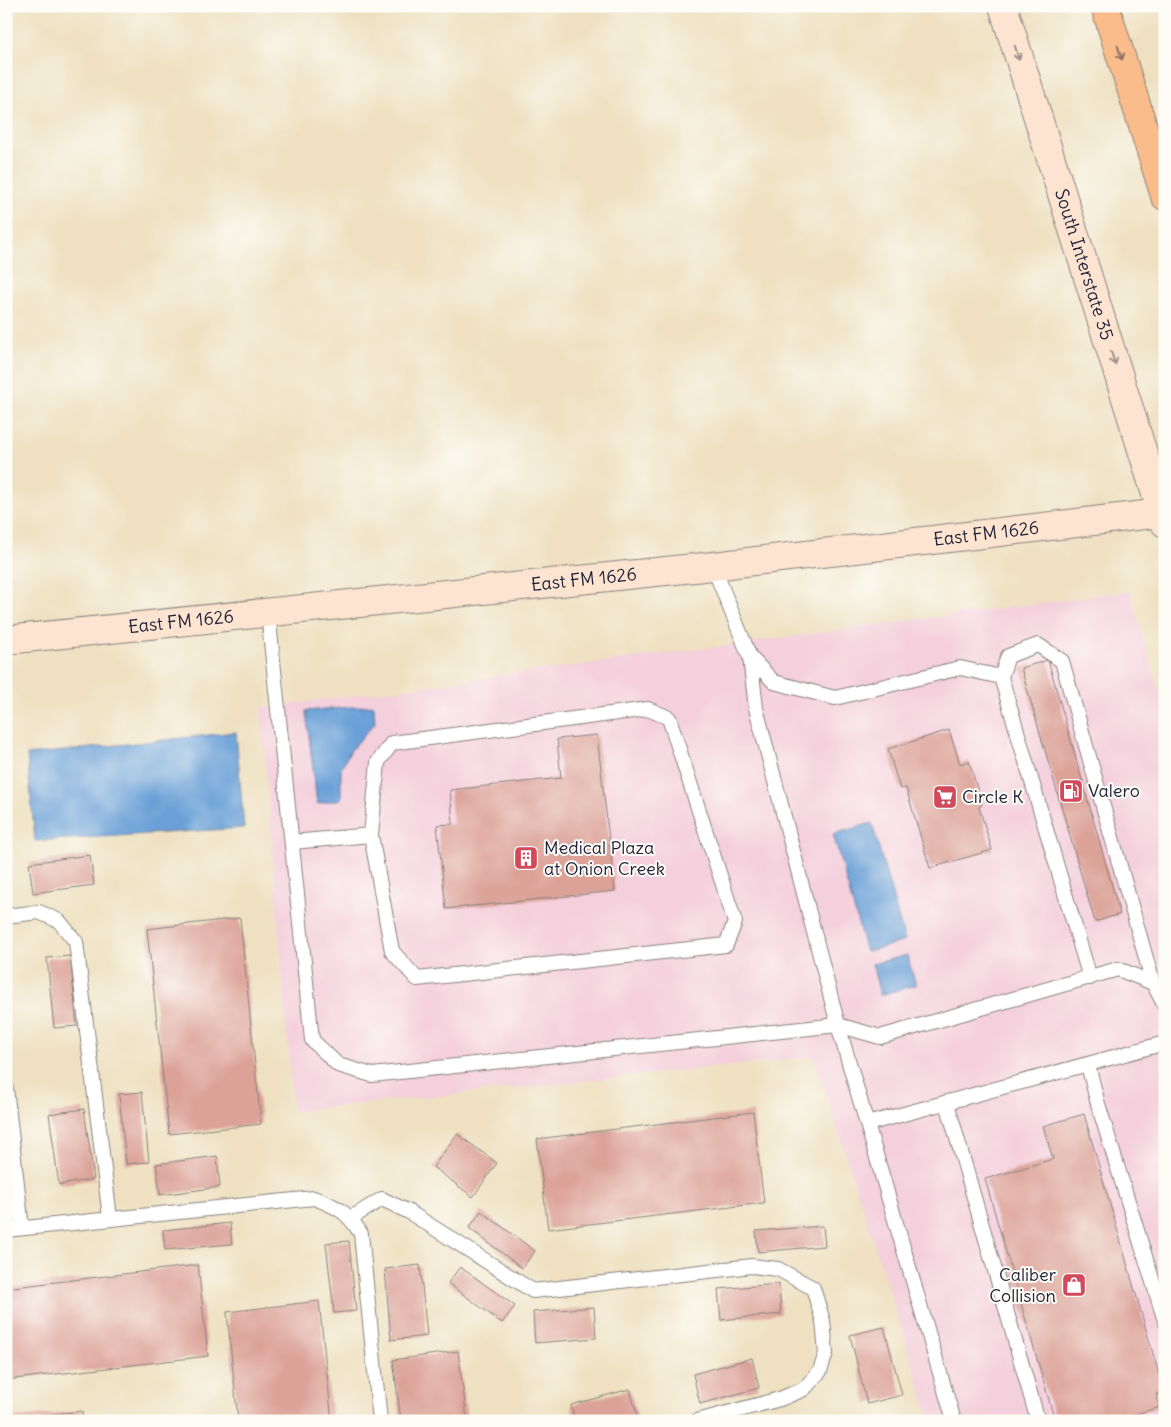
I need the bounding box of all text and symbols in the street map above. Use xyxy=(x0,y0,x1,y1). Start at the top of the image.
one-way arrow xyxy=(1013,44,1023,60)
one-way arrow xyxy=(1115,44,1125,60)
street label: South Interstate 35 xyxy=(1050,186,1119,343)
one-way arrow xyxy=(1108,350,1118,366)
street label: East FM 1626 xyxy=(932,516,1040,551)
street label: East FM 1626 xyxy=(530,562,638,596)
street label: East FM 1626 xyxy=(127,604,235,638)
fuel station icon: Valero xyxy=(1058,778,1084,804)
place label: Valero xyxy=(1088,779,1140,802)
supermarket icon: Circle K xyxy=(932,784,958,810)
place label: Circle K xyxy=(962,785,1023,808)
place label: Medical Plaza at Onion Creek xyxy=(544,836,665,880)
building icon: Medical Plaza at Onion Creek xyxy=(513,845,539,871)
place label: Caliber Collision xyxy=(989,1263,1057,1307)
shop icon: Caliber Collision xyxy=(1061,1272,1087,1298)

